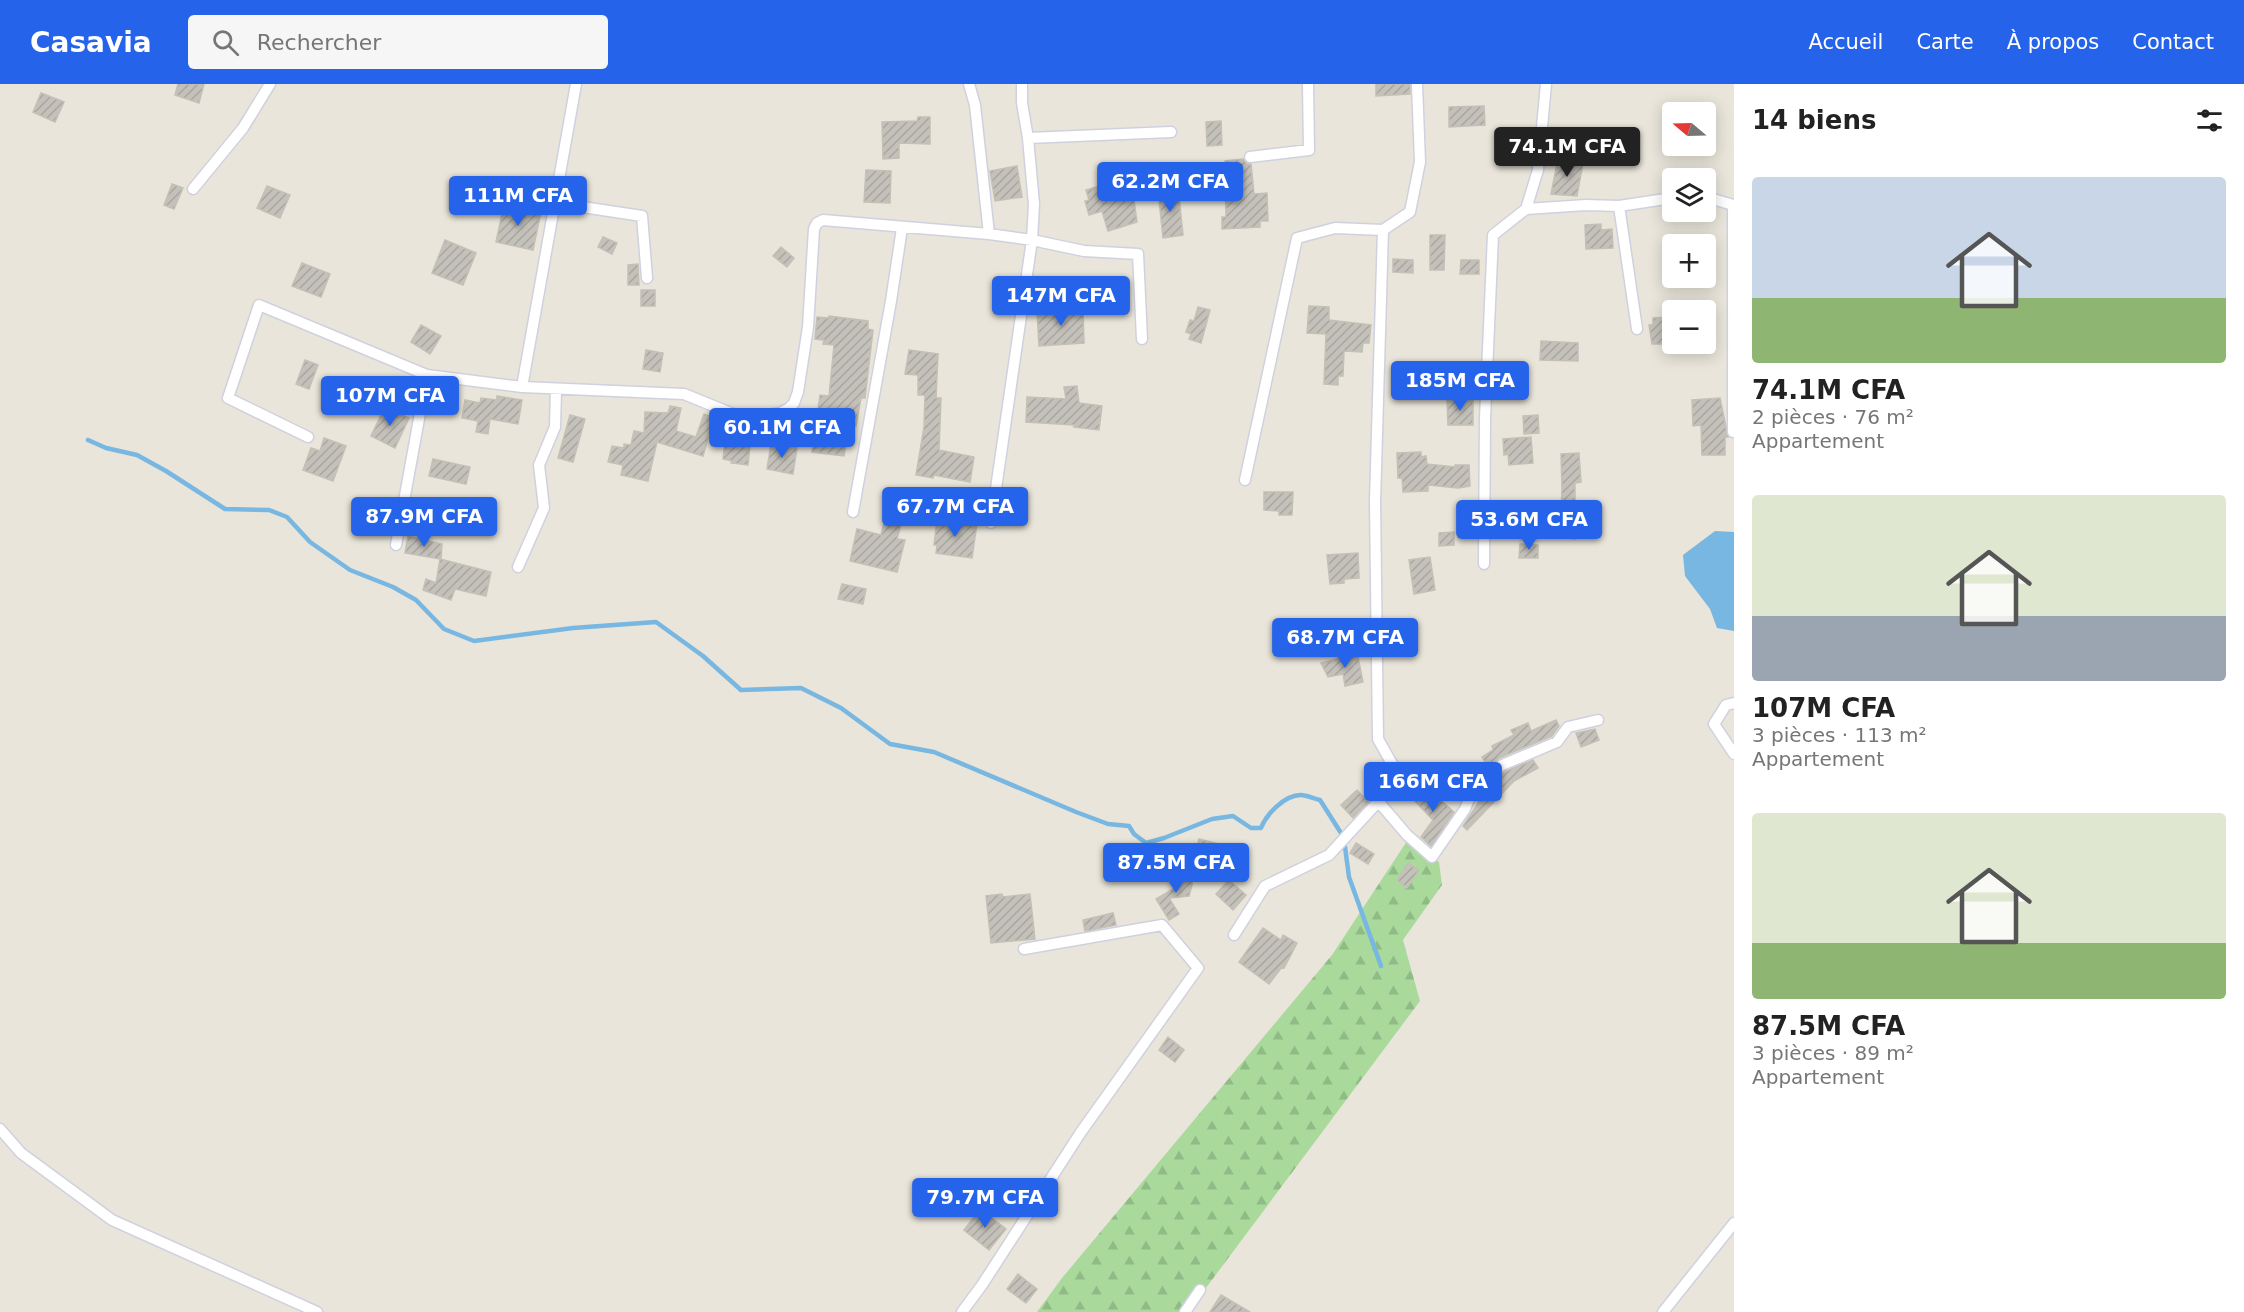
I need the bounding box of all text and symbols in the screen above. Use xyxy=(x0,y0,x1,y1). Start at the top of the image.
search box xyxy=(188,15,608,69)
text: Casavia xyxy=(30,26,152,59)
icon: search xyxy=(209,26,242,59)
text: Rechercher xyxy=(257,30,381,55)
text: Accueil xyxy=(1808,30,1883,54)
text: Carte xyxy=(1916,30,1974,54)
text: À propos xyxy=(2007,30,2099,54)
text: Contact xyxy=(2132,30,2214,54)
north arrow xyxy=(1662,102,1716,156)
map controls xyxy=(1662,102,1716,354)
icon: filters xyxy=(2193,104,2226,137)
text: 14 biens xyxy=(1752,105,1876,135)
pin: 74.1M CFA xyxy=(1498,127,1636,178)
text: 74.1M CFA xyxy=(1508,134,1626,158)
pin: 62.2M CFA xyxy=(1101,162,1239,213)
button: layers xyxy=(1662,168,1716,222)
text: 62.2M CFA xyxy=(1111,169,1229,193)
pin: 111M CFA xyxy=(456,176,580,227)
text: 111M CFA xyxy=(463,183,573,207)
icon: home xyxy=(1935,216,2043,324)
button: + xyxy=(1662,234,1716,288)
pin: 147M CFA xyxy=(999,276,1123,327)
text: 147M CFA xyxy=(1006,283,1116,307)
button: − xyxy=(1662,300,1716,354)
pin: 185M CFA xyxy=(1398,361,1522,412)
text: 185M CFA xyxy=(1405,368,1515,392)
text: 74.1M CFA xyxy=(1752,375,1905,405)
pin: 107M CFA xyxy=(328,376,452,427)
text: 107M CFA xyxy=(335,383,445,407)
text: 2 pièces · 76 m² xyxy=(1752,405,1914,429)
pin: 60.1M CFA xyxy=(713,408,851,459)
text: 60.1M CFA xyxy=(723,415,841,439)
text: Appartement xyxy=(1752,429,1884,453)
pin: 67.7M CFA xyxy=(886,487,1024,538)
text: 67.7M CFA xyxy=(896,494,1014,518)
pin: 87.9M CFA xyxy=(355,497,493,548)
pin: 53.6M CFA xyxy=(1460,500,1598,551)
text: 87.9M CFA xyxy=(365,504,483,528)
text: 53.6M CFA xyxy=(1470,507,1588,531)
icon: home xyxy=(1935,534,2043,642)
pin: 68.7M CFA xyxy=(1276,618,1414,669)
text: 68.7M CFA xyxy=(1286,625,1404,649)
text: 107M CFA xyxy=(1752,693,1895,723)
text: 3 pièces · 113 m² xyxy=(1752,723,1926,747)
text: Appartement xyxy=(1752,747,1884,771)
pin: 166M CFA xyxy=(1371,762,1495,813)
text: 166M CFA xyxy=(1378,769,1488,793)
pin: 87.5M CFA xyxy=(1107,843,1245,894)
text: 87.5M CFA xyxy=(1117,850,1235,874)
icon: home xyxy=(1935,852,2043,960)
text: 87.5M CFA xyxy=(1752,1011,1905,1041)
text: 3 pièces · 89 m² xyxy=(1752,1041,1914,1065)
text: Appartement xyxy=(1752,1065,1884,1089)
pin: 79.7M CFA xyxy=(916,1178,1054,1229)
text: 79.7M CFA xyxy=(926,1185,1044,1209)

